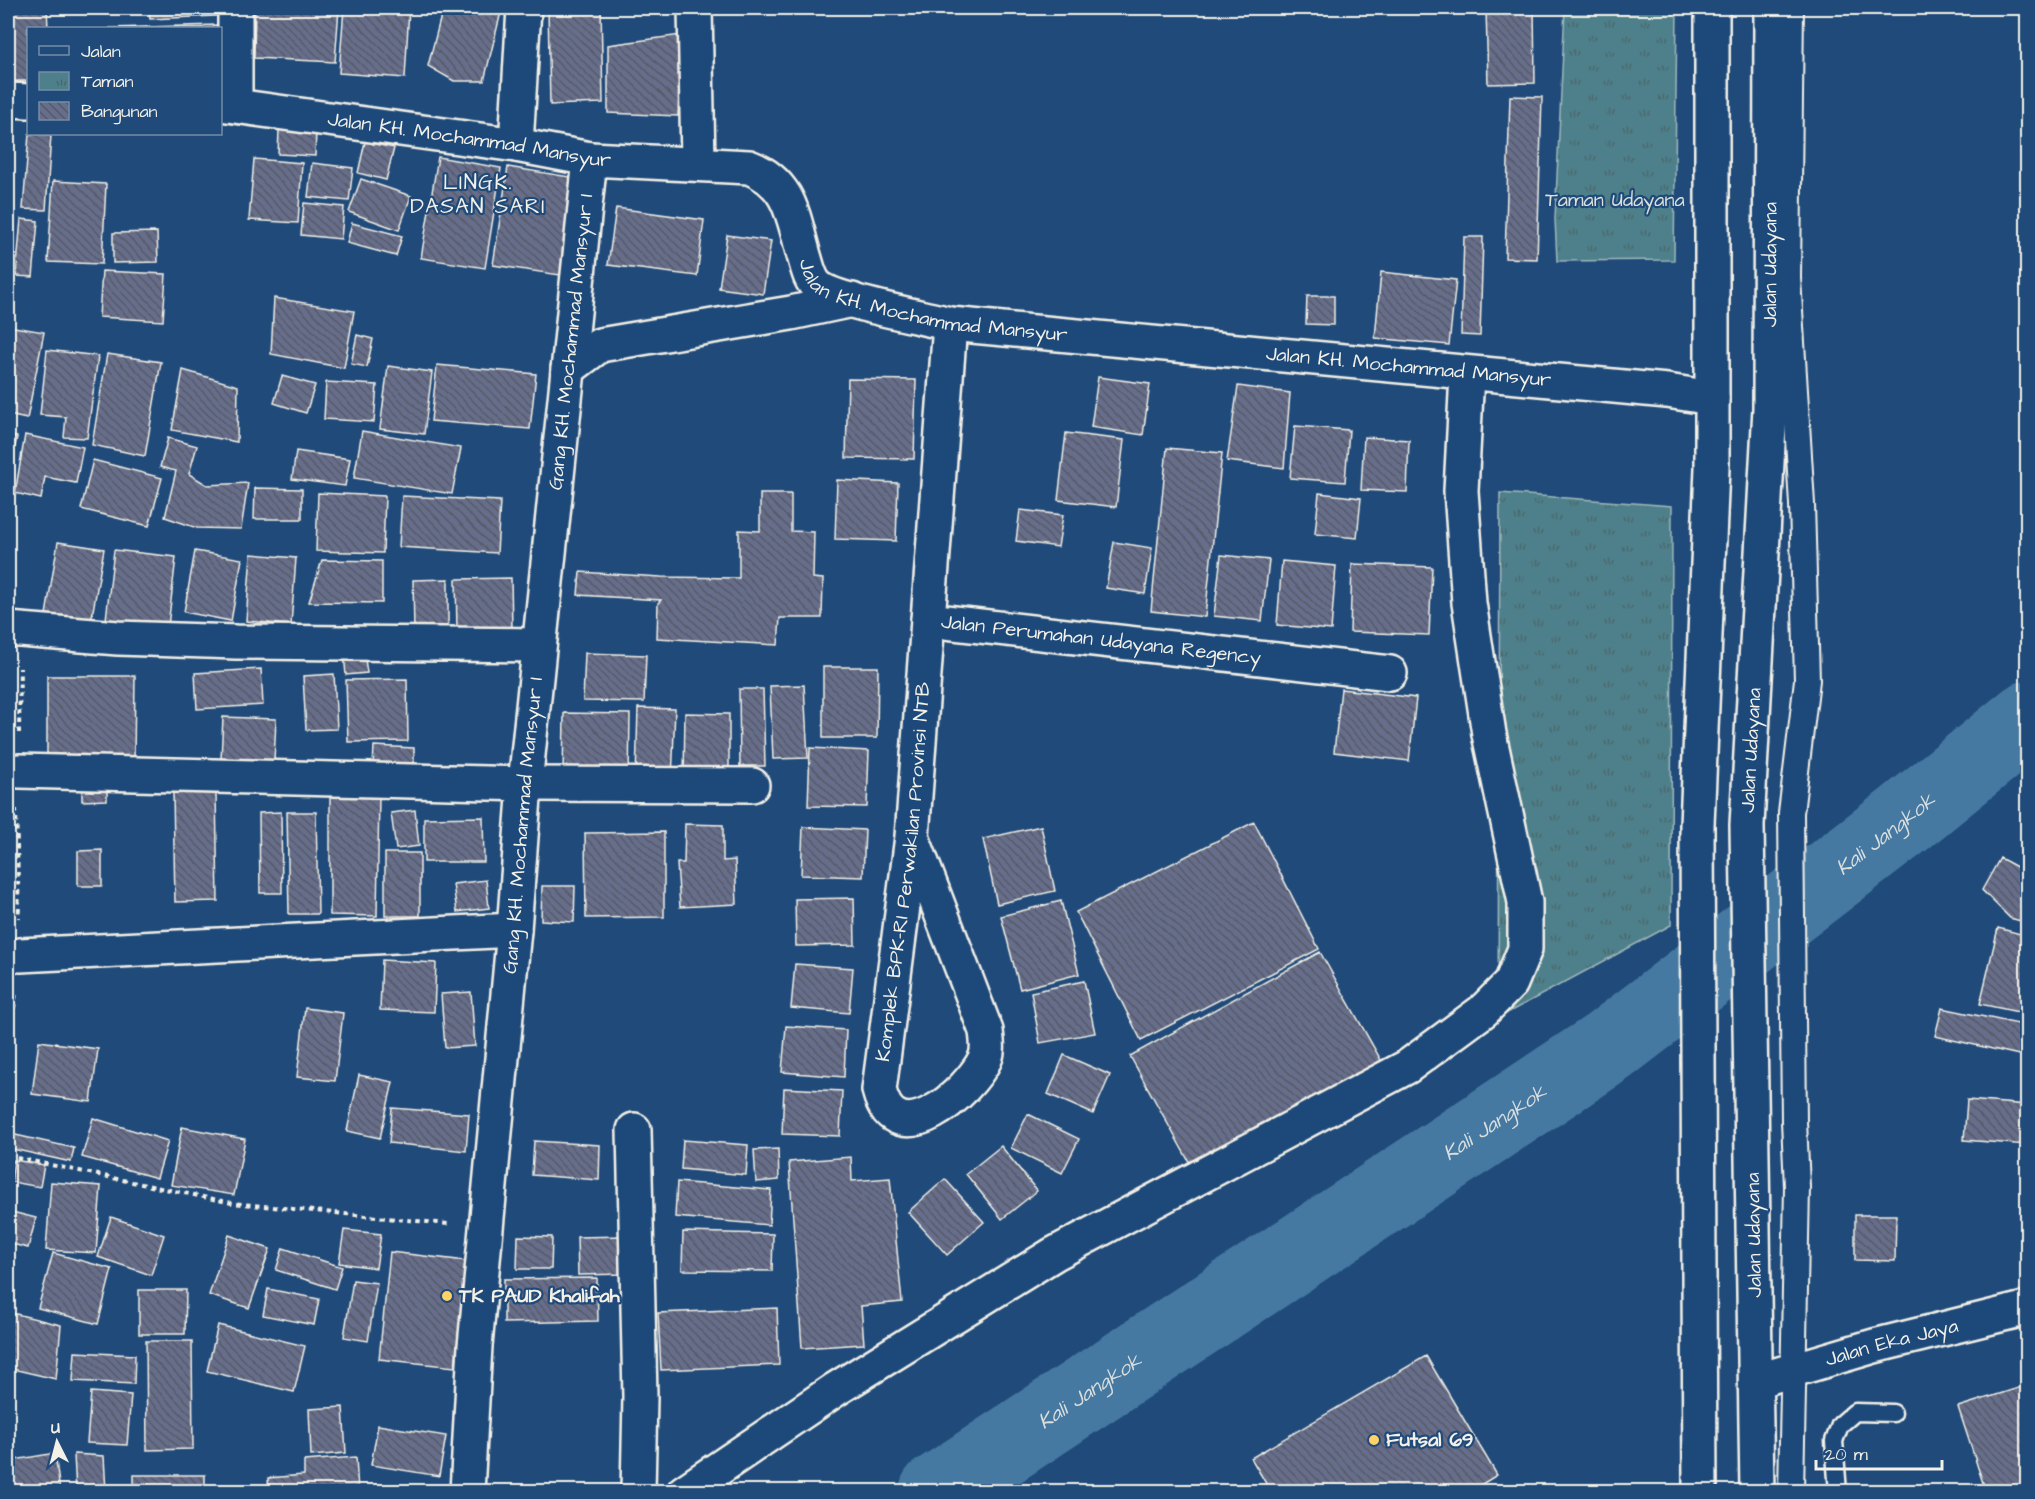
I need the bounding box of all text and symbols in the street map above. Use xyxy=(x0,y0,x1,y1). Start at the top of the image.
legend xyxy=(27,27,222,135)
text: Jalan xyxy=(81,39,121,64)
text: Taman xyxy=(81,69,134,94)
text: Bangunan xyxy=(81,99,158,125)
street label: Jalan KH. Mochammad Mansyur xyxy=(326,105,612,174)
district label: LINGK. DASAN SARI xyxy=(410,168,546,221)
park label: Taman Udayana xyxy=(1545,186,1685,215)
street label: Gang KH. Mochammad Mansyur I xyxy=(542,192,600,491)
street label: Jalan Udayana xyxy=(1756,202,1785,327)
street label: Jalan KH. Mochammad Mansyur xyxy=(792,255,1068,349)
street label: Jalan KH. Mochammad Mansyur xyxy=(1265,340,1552,394)
street label: Jalan Perumahan Udayana Regency xyxy=(940,608,1262,673)
street label: Gang KH. Mochammad Mansyur I xyxy=(496,676,550,975)
street label: Komplek BPK-RI Perwakilan Provinsi NTB xyxy=(869,681,937,1063)
street label: Jalan Udayana xyxy=(1734,687,1769,813)
water label: Kali Jangkok xyxy=(1830,785,1942,882)
water label: Kali Jangkok xyxy=(1437,1077,1553,1167)
street label: Jalan Udayana xyxy=(1739,1172,1770,1298)
place label: TK PAUD Khalifah xyxy=(458,1282,621,1310)
marker: TK PAUD Khalifah xyxy=(440,1289,454,1303)
street label: Jalan Eka Jaya xyxy=(1822,1312,1961,1374)
water label: Kali Jangkok xyxy=(1032,1345,1148,1436)
north arrow xyxy=(27,1412,87,1472)
text: U xyxy=(50,1417,61,1439)
place label: Futsal 69 xyxy=(1386,1426,1473,1454)
marker: Futsal 69 xyxy=(1367,1433,1381,1447)
scale bar xyxy=(1816,1433,1942,1471)
text: 20 m xyxy=(1825,1442,1868,1467)

